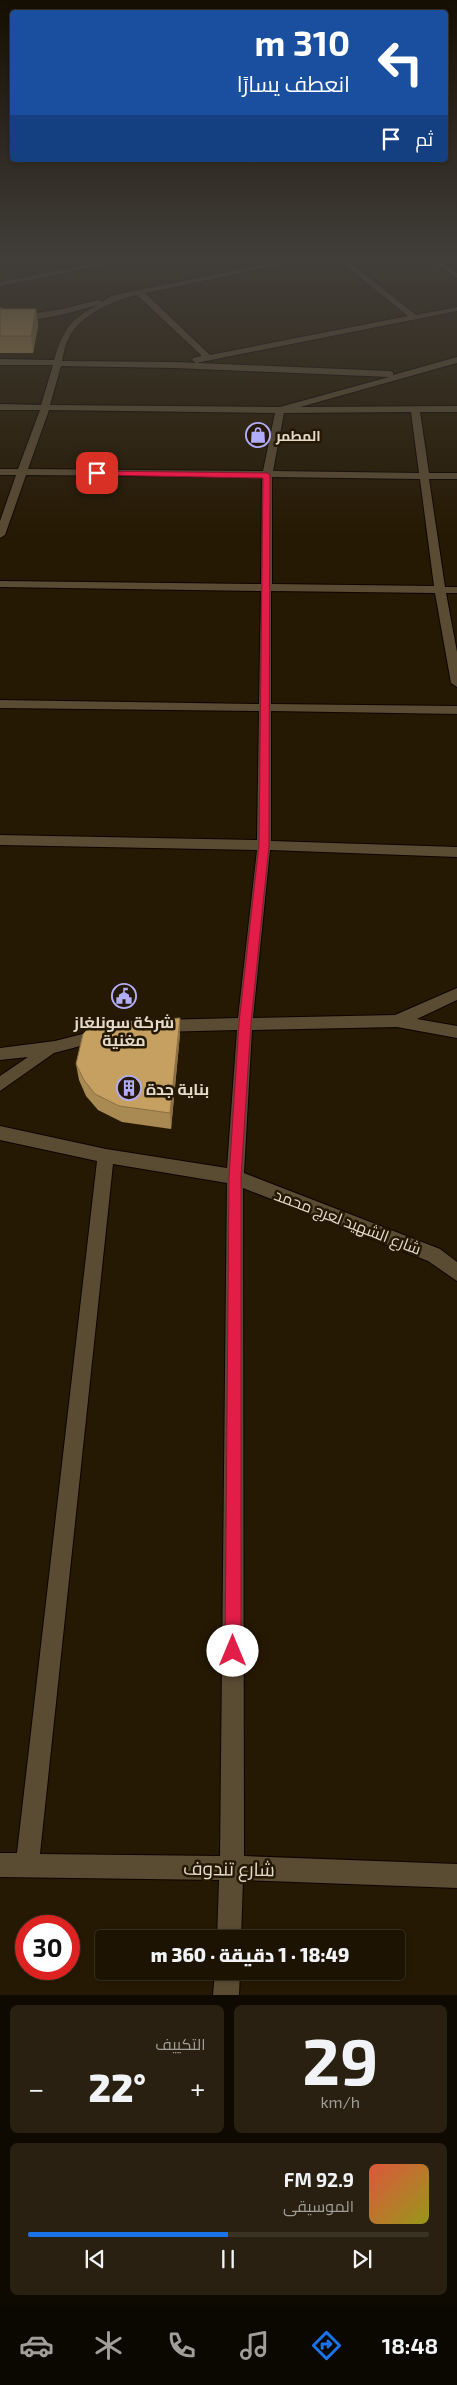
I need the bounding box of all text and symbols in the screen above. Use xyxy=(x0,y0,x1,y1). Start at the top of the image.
text: 310 m xyxy=(255,21,350,63)
icon: left xyxy=(368,30,433,95)
text: انعطف يسارًا xyxy=(237,70,350,96)
icon: arrive xyxy=(377,125,405,153)
text: ثم xyxy=(415,127,433,150)
shop icon: المطمر xyxy=(245,422,271,448)
place label: المطمر xyxy=(275,427,321,445)
pin xyxy=(76,452,118,494)
icon: arrive xyxy=(83,459,111,487)
public building icon: شركة سونلغاز مغنية xyxy=(111,983,137,1009)
place label: شركة سونلغاز مغنية xyxy=(73,1012,174,1049)
building icon: بناية جدة xyxy=(116,1075,142,1101)
place label: بناية جدة xyxy=(146,1079,209,1098)
street label: شارع الشهيد لعرج محمد xyxy=(271,1184,424,1261)
position arrow xyxy=(206,1624,258,1676)
street label: شارع تندوف xyxy=(183,1856,275,1883)
speed limit sign: 30 xyxy=(15,1915,80,1980)
text: 18:49 · 1 دقيقة · 360 m xyxy=(151,1943,349,1966)
text: 29 xyxy=(302,2020,378,2098)
text: التكييف xyxy=(155,2034,206,2053)
text: 22° xyxy=(88,2064,146,2110)
text: − xyxy=(28,2071,44,2105)
text: + xyxy=(190,2071,206,2105)
text: km/h xyxy=(320,2092,360,2111)
text: 92.9 FM xyxy=(284,2168,354,2191)
text: الموسيقى xyxy=(283,2196,354,2215)
icon: previous xyxy=(81,2245,109,2273)
icon: pause xyxy=(214,2245,242,2273)
icon: next xyxy=(348,2245,376,2273)
icon: car xyxy=(19,2328,54,2363)
icon: climate xyxy=(91,2328,126,2363)
icon: phone xyxy=(164,2328,199,2363)
icon: music xyxy=(237,2328,272,2363)
icon: directions xyxy=(309,2328,344,2363)
text: 18:48 xyxy=(382,2332,438,2358)

